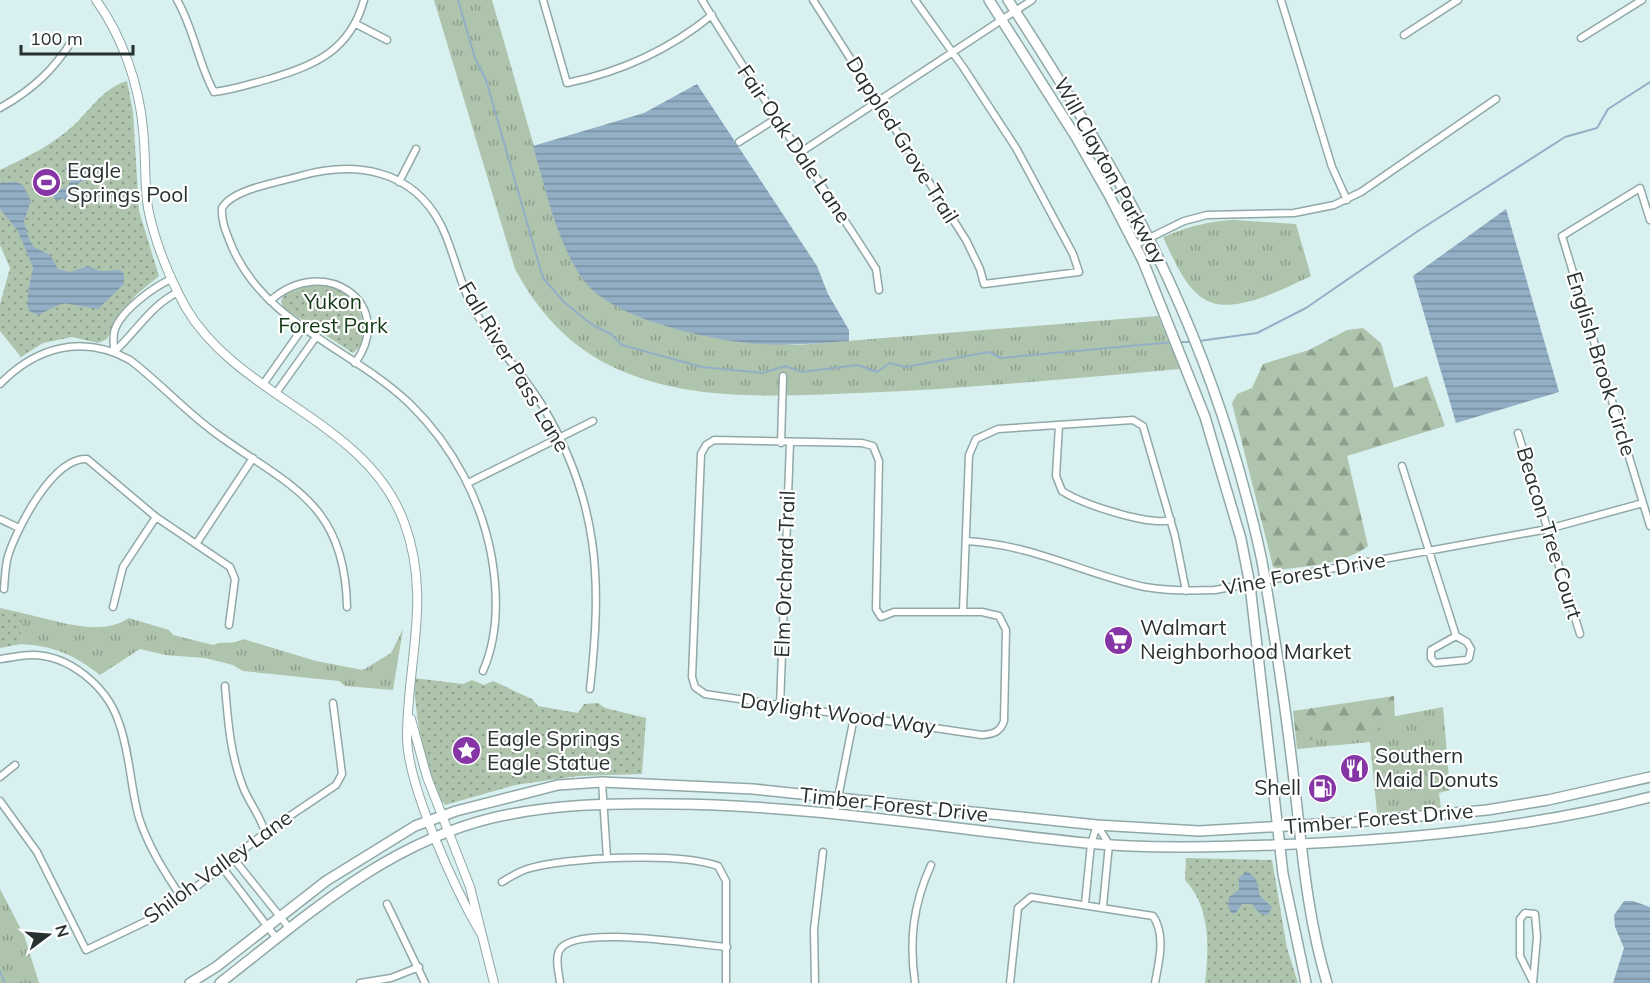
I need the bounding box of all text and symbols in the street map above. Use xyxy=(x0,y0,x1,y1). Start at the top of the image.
scale bar xyxy=(21,18,134,56)
text: 100 m xyxy=(30,27,83,50)
street label: Dappled Grove Trail xyxy=(841,51,965,228)
street label: Fair Oak Dale Lane xyxy=(732,59,857,227)
street label: Will Clayton Parkway xyxy=(1049,73,1173,268)
place label: Eagle Springs Pool xyxy=(67,157,188,207)
sports icon: Eagle Springs Pool xyxy=(30,167,62,199)
street label: English Brook Circle xyxy=(1562,268,1642,459)
street label: Fall River Pass Lane xyxy=(454,276,576,456)
park label: Yukon Forest Park xyxy=(278,288,388,338)
street label: Beacon Tree Court xyxy=(1511,444,1588,622)
street label: Elm Orchard Trail xyxy=(768,490,800,658)
street label: Vine Forest Drive xyxy=(1220,546,1387,600)
place label: Walmart Neighborhood Market xyxy=(1140,614,1351,664)
supermarket icon: Walmart Neighborhood Market xyxy=(1103,624,1135,656)
street label: Daylight Wood Way xyxy=(739,686,938,740)
place label: Eagle Springs Eagle Statue xyxy=(487,725,620,775)
place icon: Eagle Springs Eagle Statue xyxy=(450,735,482,767)
place label: Southern Maid Donuts xyxy=(1375,742,1499,792)
restaurant icon: Southern Maid Donuts xyxy=(1338,752,1370,784)
fuel station icon: Shell xyxy=(1306,772,1338,804)
place label: Shell xyxy=(1254,774,1301,800)
street label: Timber Forest Drive xyxy=(799,781,990,827)
street label: Timber Forest Drive xyxy=(1283,797,1474,839)
street label: Shiloh Valley Lane xyxy=(138,804,297,929)
north arrow xyxy=(18,905,78,965)
text: N xyxy=(51,922,74,939)

